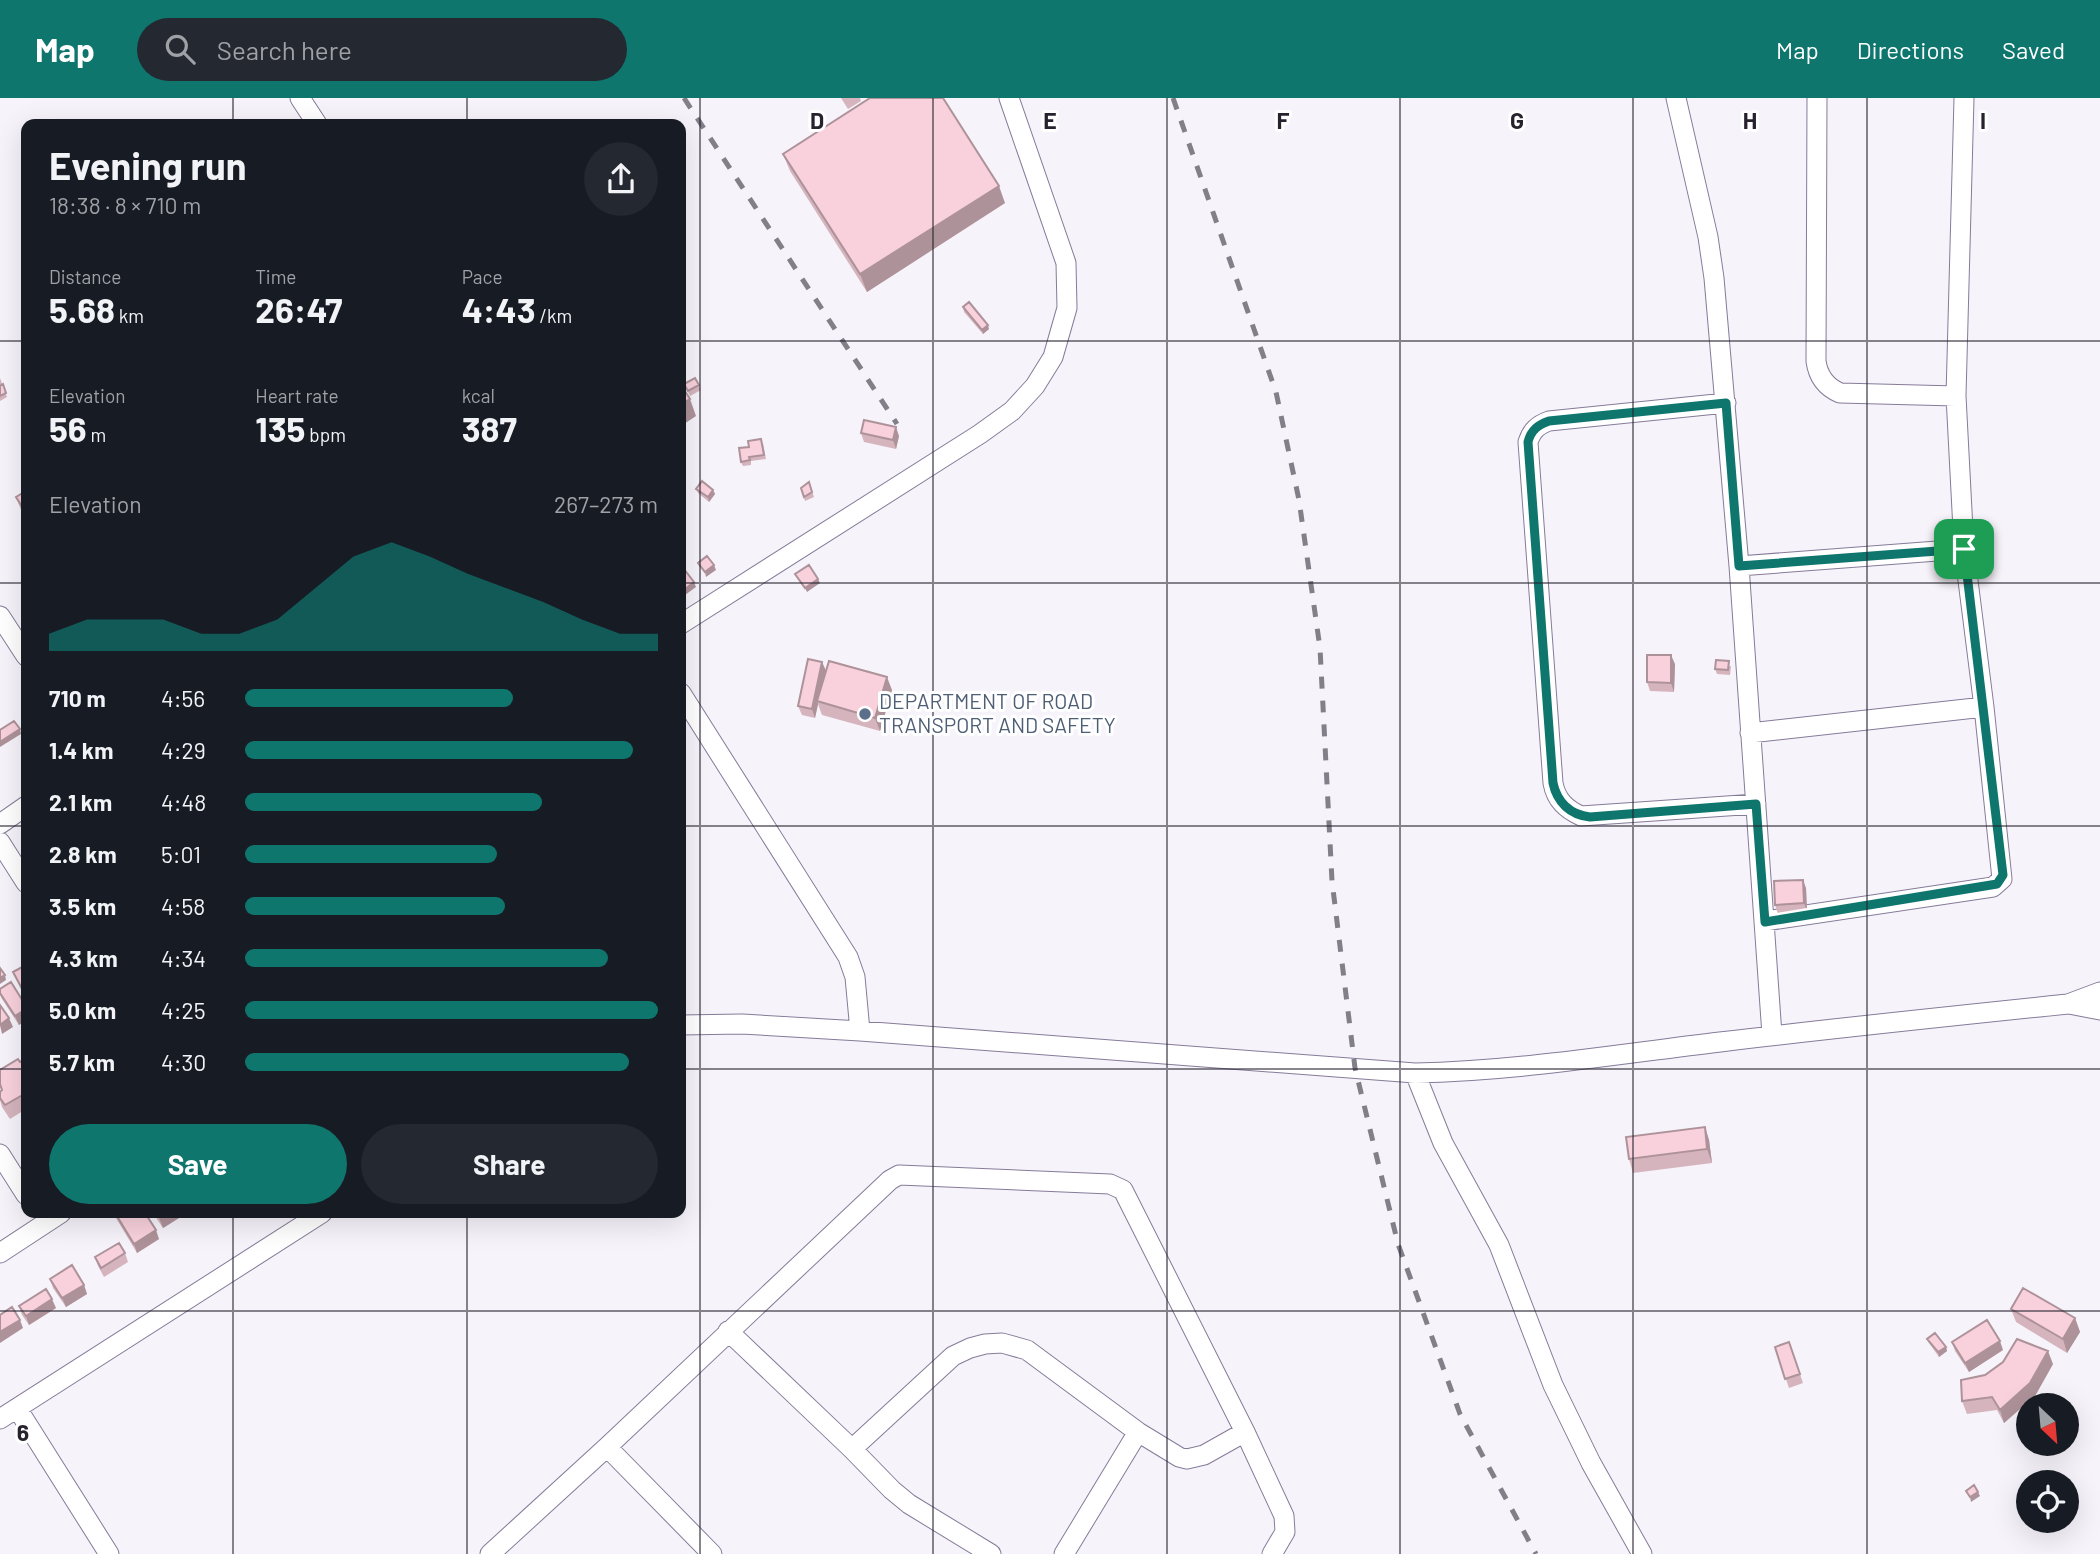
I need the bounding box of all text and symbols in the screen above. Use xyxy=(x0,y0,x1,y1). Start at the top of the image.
search box xyxy=(137,18,627,81)
text: Map xyxy=(35,29,95,69)
icon: search xyxy=(161,30,199,68)
text: Search here xyxy=(217,34,352,65)
text: Map xyxy=(1776,35,1819,64)
text: Directions xyxy=(1857,35,1964,64)
text: Saved xyxy=(2002,35,2065,64)
text: D xyxy=(810,106,824,134)
text: E xyxy=(1043,106,1057,134)
text: F xyxy=(1277,106,1290,134)
text: G xyxy=(1510,106,1524,134)
text: H xyxy=(1743,106,1757,134)
text: I xyxy=(1980,106,1986,134)
text: Evening run xyxy=(49,142,247,188)
button: share xyxy=(584,142,658,216)
text: 18:38 · 8 × 710 m xyxy=(49,191,201,219)
text: Distance xyxy=(49,265,121,288)
text: Time xyxy=(255,265,296,288)
text: Pace xyxy=(462,265,503,288)
text: 5.68 xyxy=(49,288,115,330)
text: 26:47 xyxy=(255,288,342,330)
text: 4:43 xyxy=(462,288,536,330)
text: km xyxy=(115,304,144,327)
text: /km xyxy=(536,304,572,327)
text: Elevation xyxy=(49,384,126,407)
text: Heart rate xyxy=(255,384,339,407)
text: kcal xyxy=(462,384,495,407)
text: 56 xyxy=(49,407,87,449)
text: 135 xyxy=(255,407,305,449)
text: 387 xyxy=(462,407,517,449)
text: m xyxy=(87,423,106,446)
text: bpm xyxy=(305,423,346,446)
text: Elevation xyxy=(49,490,142,518)
text: 267–273 m xyxy=(554,490,658,518)
pin xyxy=(1934,519,1994,579)
icon: arrive xyxy=(1945,530,1983,568)
text: 710 m xyxy=(49,684,106,712)
text: 4:56 xyxy=(161,684,205,712)
place label: DEPARTMENT OF ROAD TRANSPORT AND SAFETY xyxy=(879,688,1116,737)
marker: DEPARTMENT OF ROAD TRANSPORT AND SAFETY xyxy=(857,706,873,722)
text: 1.4 km xyxy=(49,736,113,764)
text: 4:29 xyxy=(161,736,206,764)
text: 2.1 km xyxy=(49,788,112,816)
text: 4:48 xyxy=(161,788,206,816)
text: 2.8 km xyxy=(49,840,117,868)
text: 5:01 xyxy=(161,840,201,868)
text: 3.5 km xyxy=(49,892,116,920)
text: 4:58 xyxy=(161,892,205,920)
text: 4.3 km xyxy=(49,944,118,972)
text: 4:34 xyxy=(161,944,206,972)
text: 5.0 km xyxy=(49,996,116,1024)
text: 4:25 xyxy=(161,996,206,1024)
text: 5.7 km xyxy=(49,1048,115,1076)
text: 4:30 xyxy=(161,1048,206,1076)
button: Save xyxy=(49,1124,347,1204)
button: Share xyxy=(361,1124,658,1204)
north arrow xyxy=(2016,1393,2079,1456)
map controls xyxy=(2016,1393,2079,1533)
text: 6 xyxy=(17,1418,29,1446)
button: locate xyxy=(2016,1470,2079,1533)

